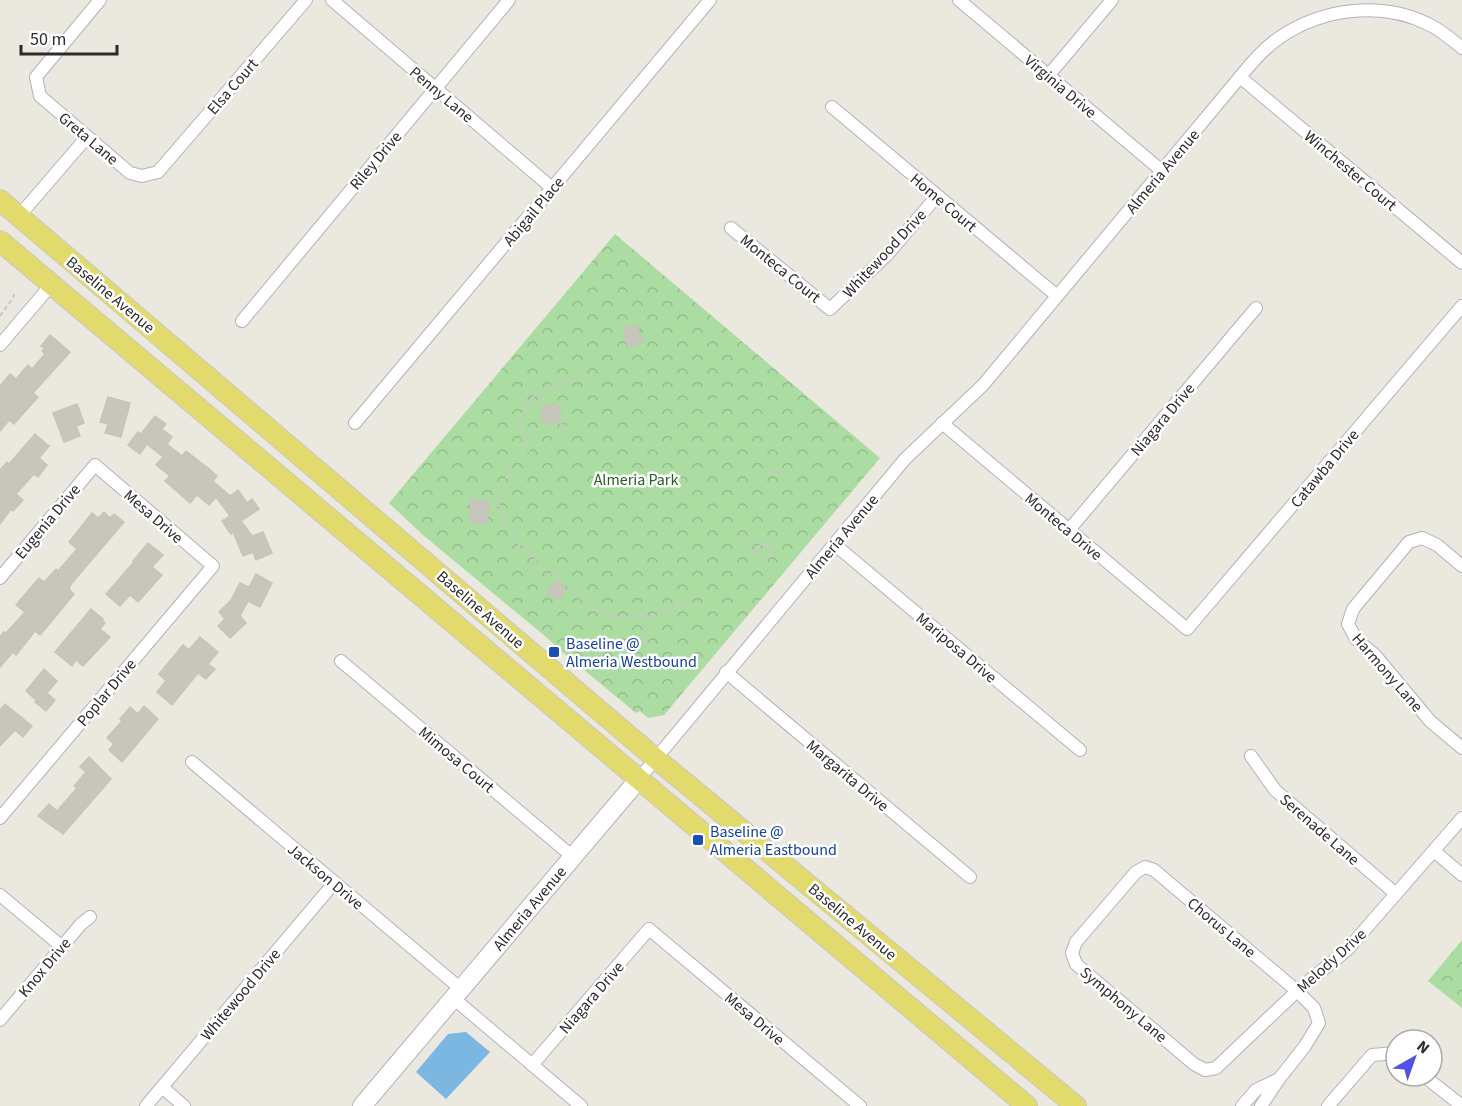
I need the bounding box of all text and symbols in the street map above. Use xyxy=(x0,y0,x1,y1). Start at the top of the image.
scale bar xyxy=(21,18,117,56)
text: 50 m xyxy=(30,27,66,52)
street label: Virginia Drive xyxy=(1020,50,1101,124)
street label: Elsa Court xyxy=(202,53,264,120)
street label: Penny Lane xyxy=(405,61,478,128)
street label: Greta Lane xyxy=(54,107,123,170)
street label: Almeria Avenue xyxy=(1121,125,1205,219)
street label: Winchester Court xyxy=(1299,125,1402,217)
street label: Riley Drive xyxy=(345,127,407,195)
street label: Home Court xyxy=(905,168,982,238)
street label: Abigail Place xyxy=(498,172,569,251)
street label: Whitewood Drive xyxy=(838,204,932,303)
street label: Monteca Court xyxy=(735,229,826,309)
street label: Baseline Avenue xyxy=(61,251,159,338)
street label: Niagara Drive xyxy=(1126,378,1200,461)
street label: Catawba Drive xyxy=(1285,425,1364,513)
park label: Almeria Park xyxy=(594,469,678,491)
street label: Eugenia Drive xyxy=(10,479,86,564)
street label: Mesa Drive xyxy=(119,485,188,549)
street label: Monteca Drive xyxy=(1020,488,1107,566)
street label: Almeria Avenue xyxy=(800,490,884,584)
street label: Baseline Avenue xyxy=(432,566,529,654)
street label: Mariposa Drive xyxy=(911,607,1002,688)
street label: Harmony Lane xyxy=(1347,628,1428,717)
place label: Baseline @ Almeria Westbound xyxy=(566,633,697,673)
marker: Baseline @ Almeria Westbound xyxy=(547,645,561,659)
street label: Poplar Drive xyxy=(72,654,142,731)
street label: Mimosa Court xyxy=(414,721,499,798)
street label: Margarita Drive xyxy=(801,735,893,817)
street label: Serenade Lane xyxy=(1275,789,1364,871)
place label: Baseline @ Almeria Eastbound xyxy=(710,821,837,861)
marker: Baseline @ Almeria Eastbound xyxy=(691,833,705,847)
street label: Jackson Drive xyxy=(283,838,368,915)
street label: Almeria Avenue xyxy=(488,862,572,956)
street label: Baseline Avenue xyxy=(803,878,901,965)
street label: Chorus Lane xyxy=(1182,893,1260,963)
street label: Melody Drive xyxy=(1292,924,1371,998)
street label: Knox Drive xyxy=(13,933,76,1002)
street label: Whitewood Drive xyxy=(196,944,286,1045)
street label: Niagara Drive xyxy=(554,957,629,1039)
street label: Symphony Lane xyxy=(1075,962,1172,1048)
street label: Mesa Drive xyxy=(720,987,789,1050)
north arrow xyxy=(1384,1028,1444,1088)
text: N xyxy=(1412,1035,1434,1059)

